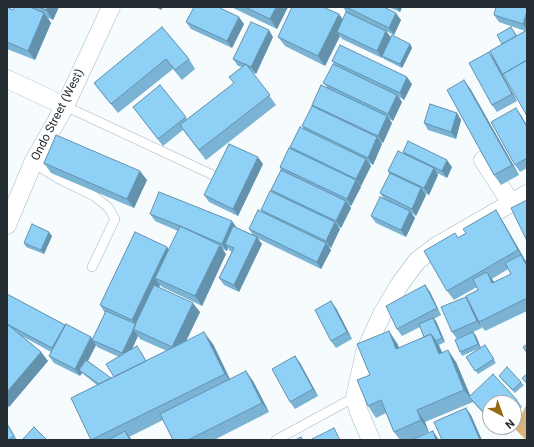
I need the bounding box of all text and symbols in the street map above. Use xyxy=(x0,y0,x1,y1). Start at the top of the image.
street label: Ondo Street (West) xyxy=(29,67,87,163)
north arrow xyxy=(482,395,522,435)
text: N xyxy=(502,416,517,431)

